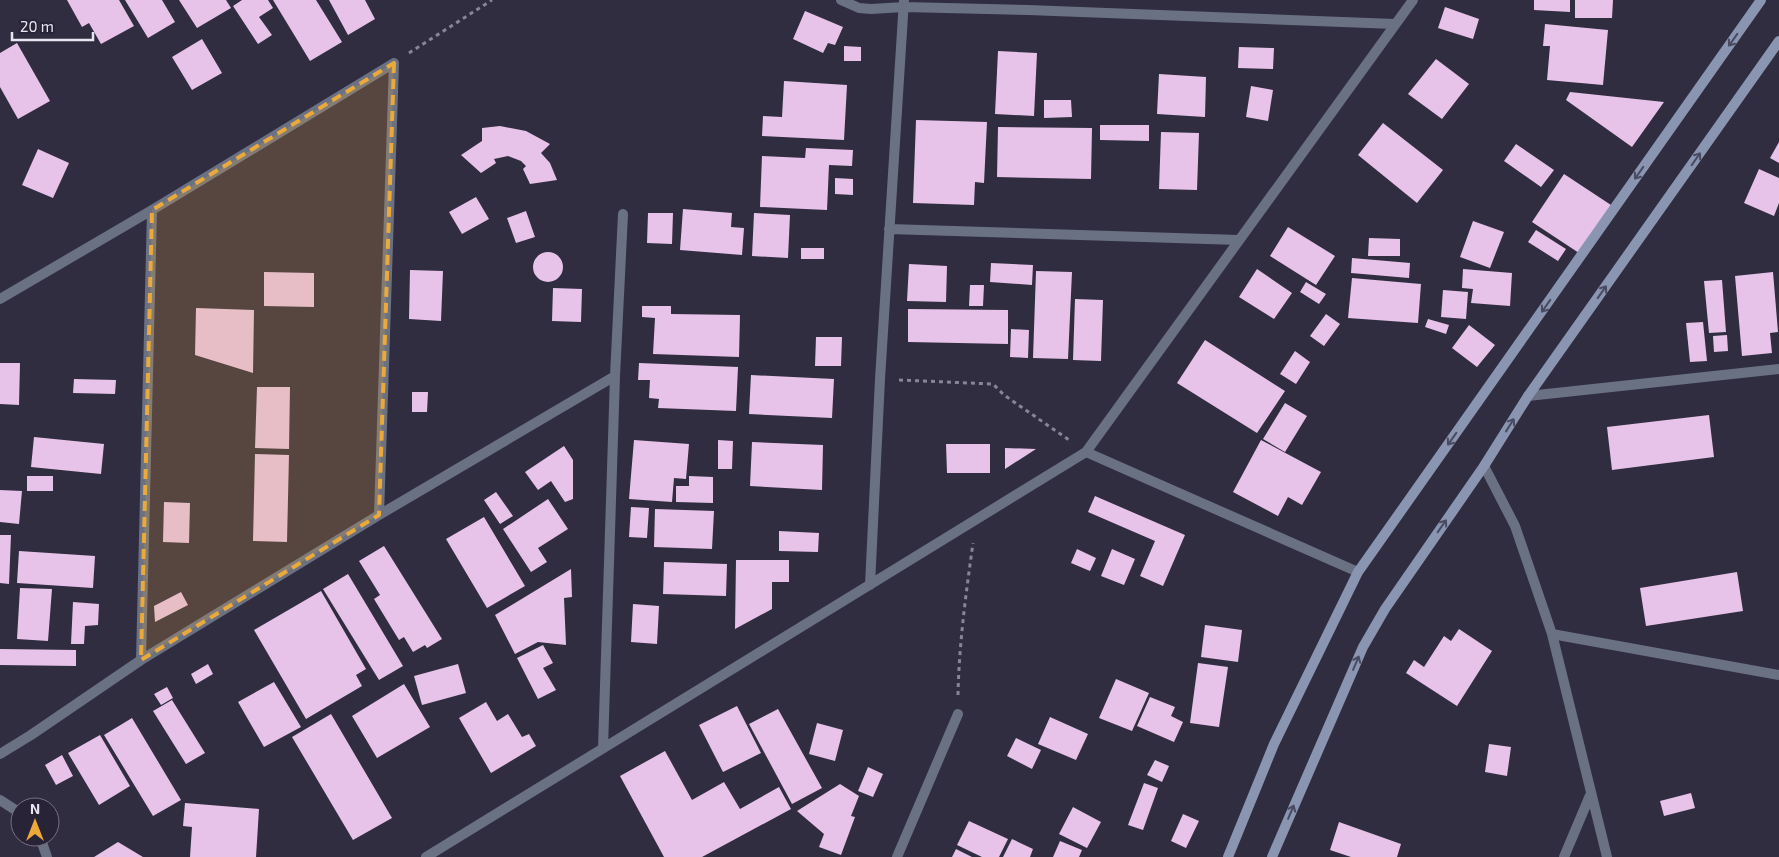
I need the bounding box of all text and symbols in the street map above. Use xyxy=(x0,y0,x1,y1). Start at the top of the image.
scale bar xyxy=(12,10,94,42)
text: 20 m xyxy=(20,17,54,35)
one-way arrow xyxy=(1728,33,1738,47)
one-way arrow xyxy=(1691,152,1701,166)
one-way arrow xyxy=(1634,166,1644,180)
one-way arrow xyxy=(1597,285,1607,299)
one-way arrow xyxy=(1541,299,1551,313)
one-way arrow xyxy=(1505,419,1515,433)
one-way arrow xyxy=(1447,431,1457,445)
one-way arrow xyxy=(1437,519,1447,533)
one-way arrow xyxy=(1351,656,1361,671)
north arrow xyxy=(10,797,60,847)
text: N xyxy=(30,800,40,817)
one-way arrow xyxy=(1287,805,1297,820)

